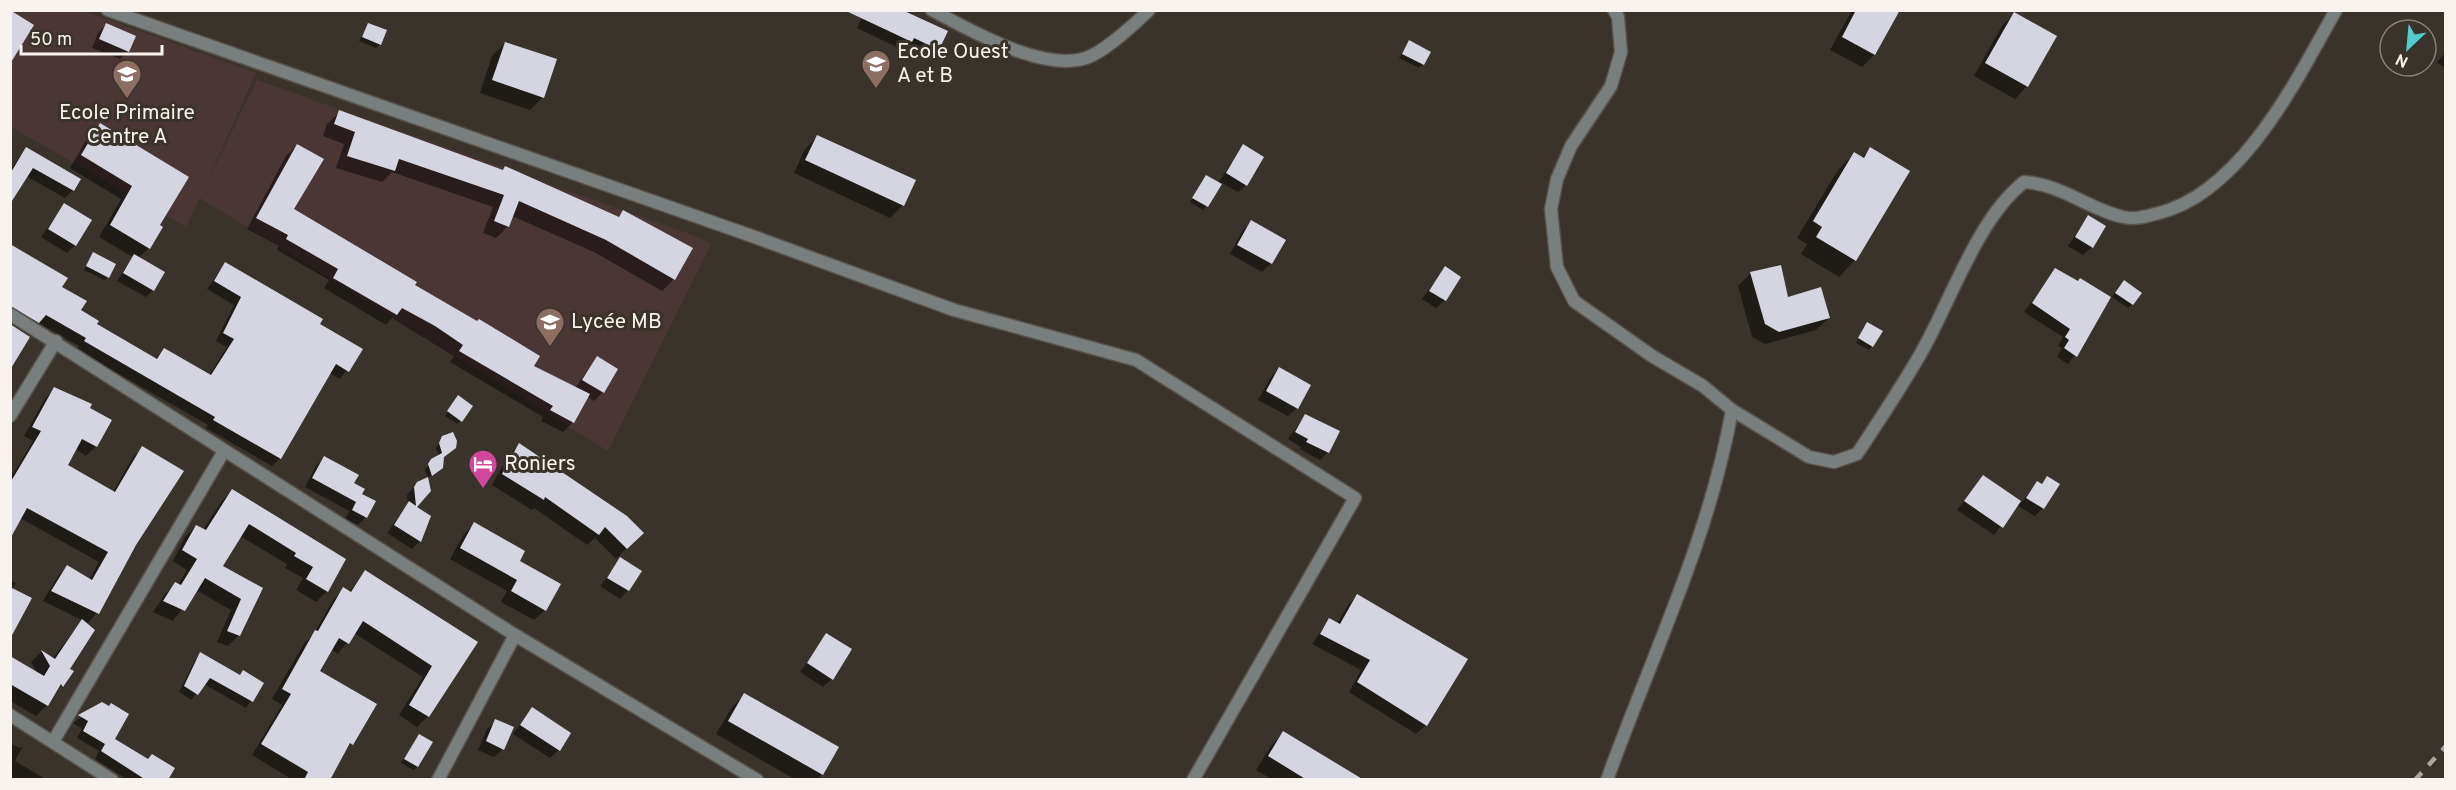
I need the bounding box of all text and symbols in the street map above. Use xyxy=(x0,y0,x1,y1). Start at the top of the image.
scale bar xyxy=(21,18,162,56)
north arrow xyxy=(2378,18,2438,78)
text: 50 m xyxy=(30,29,72,52)
place label: Ecole Ouest A et B xyxy=(897,39,1009,90)
school or university icon: Ecole Ouest A et B xyxy=(860,48,892,90)
text: N xyxy=(2393,48,2412,71)
school or university icon: Ecole Primaire Centre A xyxy=(111,58,143,100)
place label: Ecole Primaire Centre A xyxy=(59,100,195,151)
school or university icon: Lycée MB xyxy=(534,306,566,348)
place label: Lycée MB xyxy=(571,309,662,336)
hotel icon: Roniers xyxy=(467,448,499,490)
place label: Roniers xyxy=(504,451,576,478)

